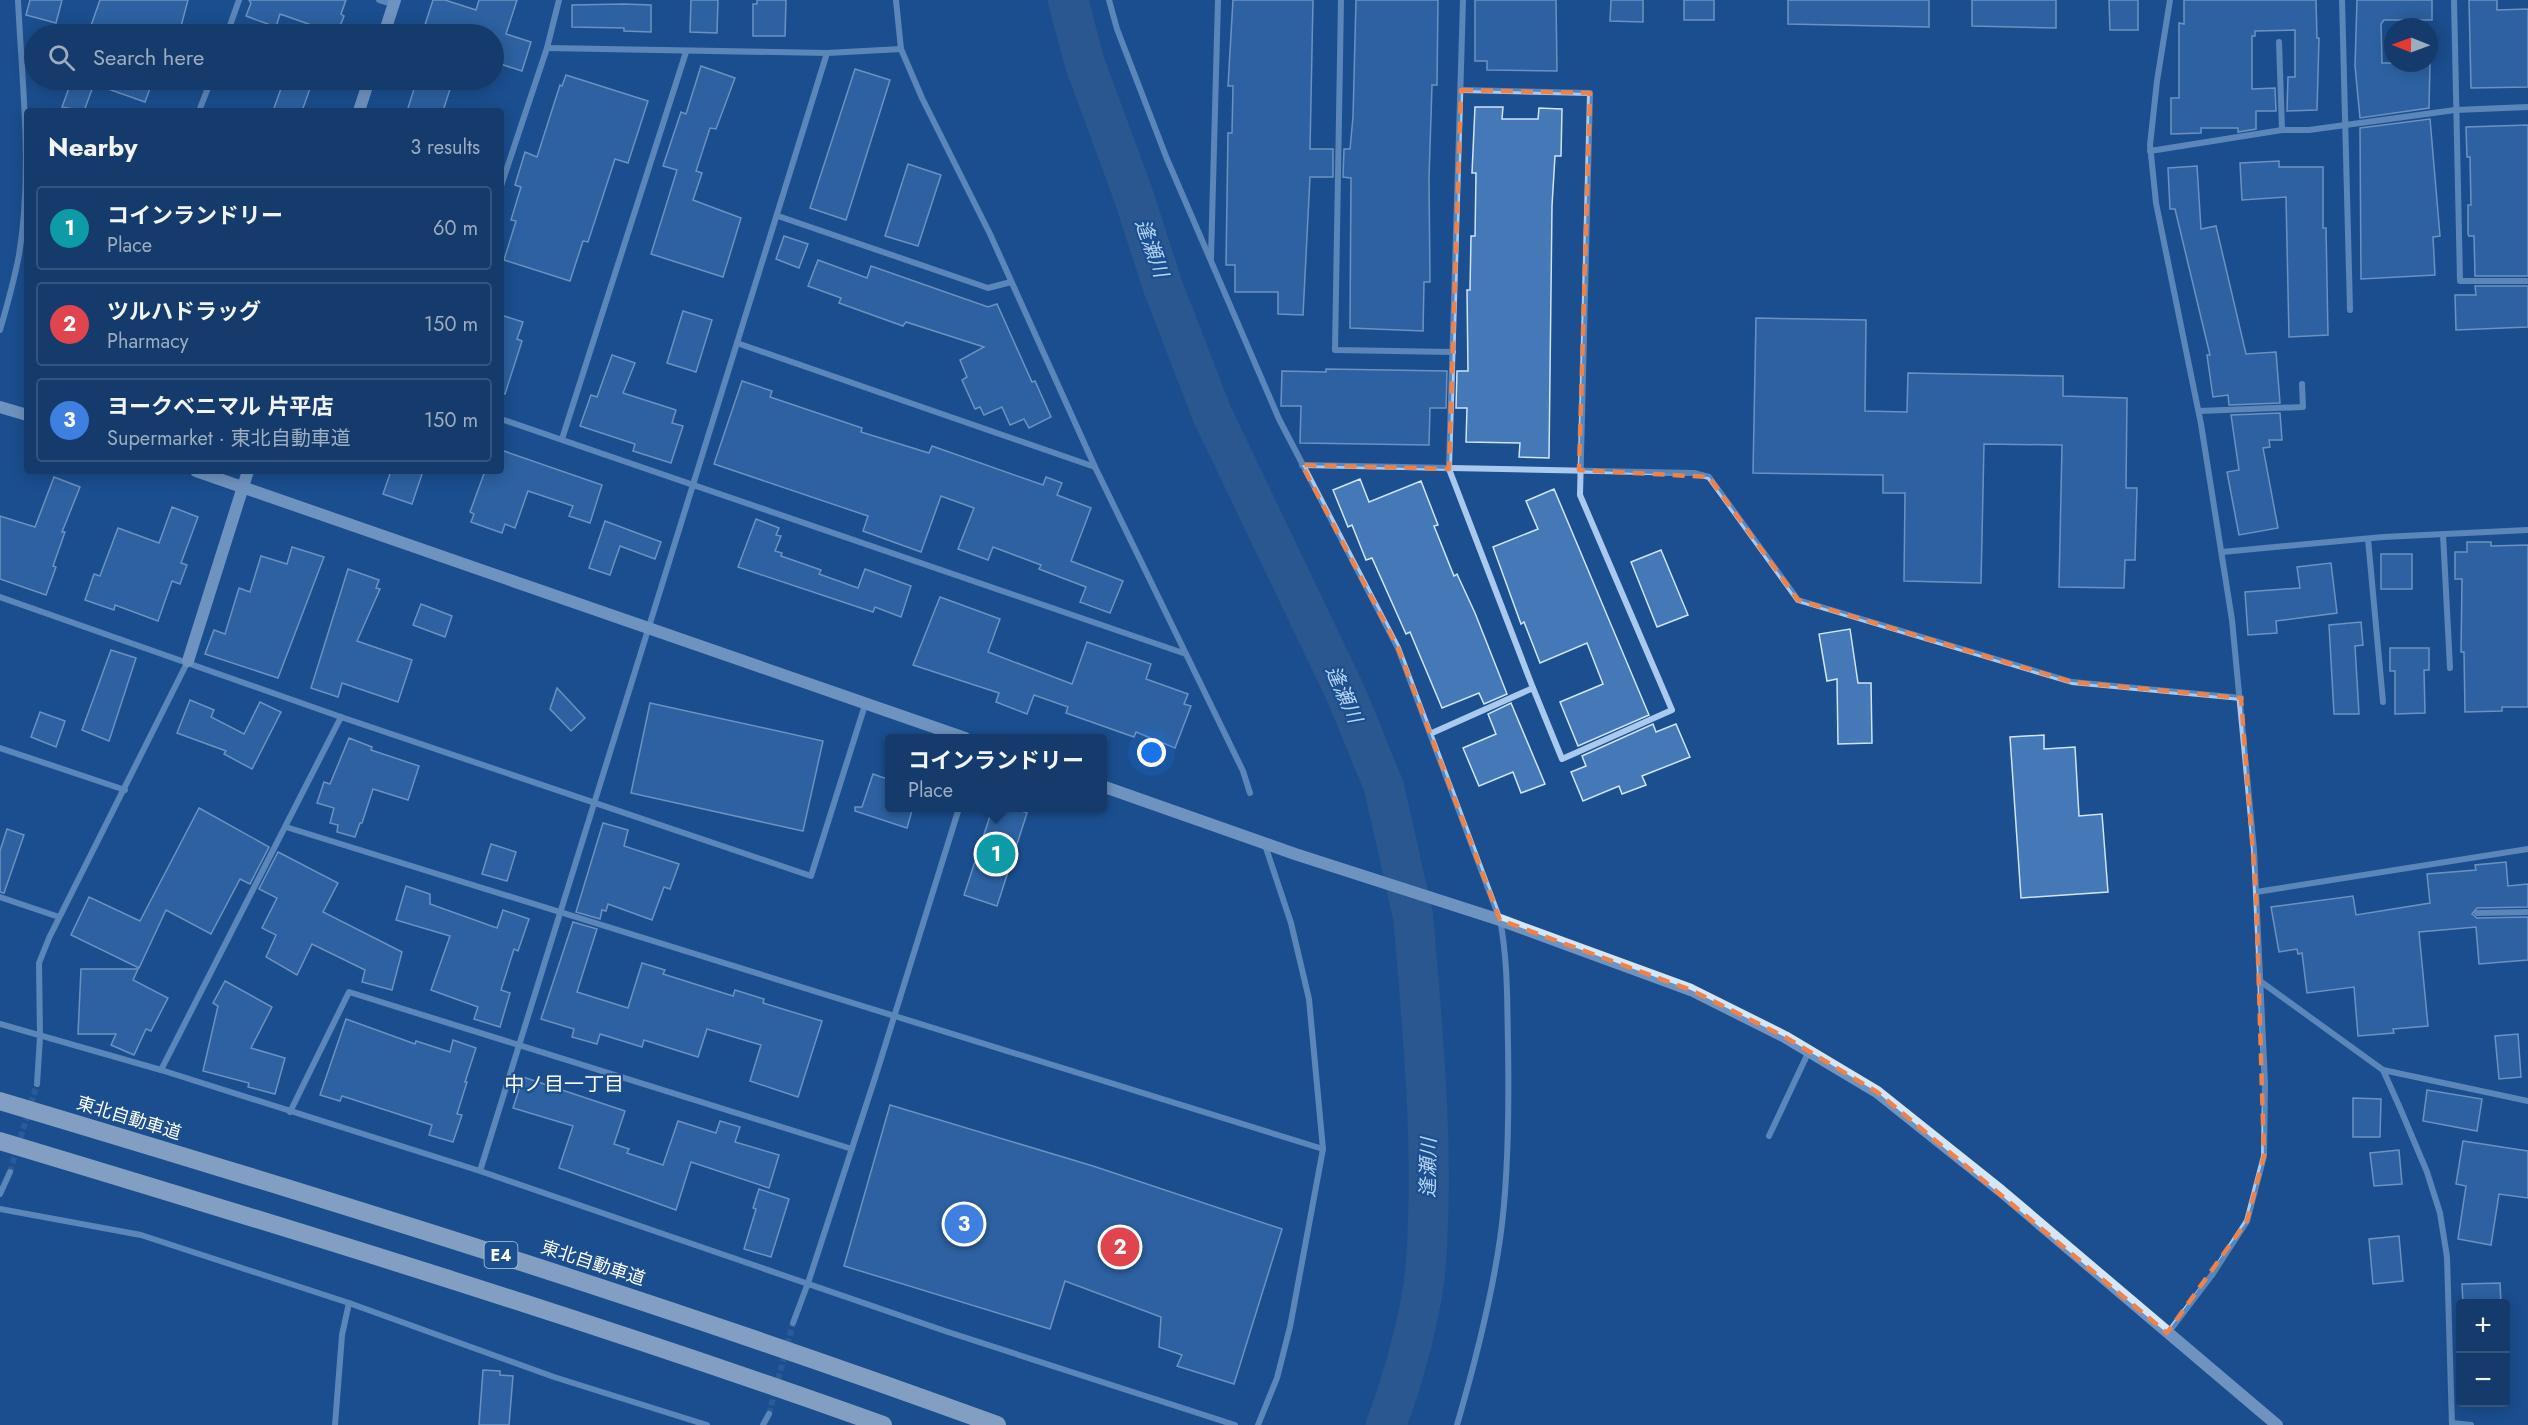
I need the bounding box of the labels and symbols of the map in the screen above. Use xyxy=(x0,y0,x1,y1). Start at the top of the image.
north arrow xyxy=(2384,18,2438,72)
water label: 逢瀬川 xyxy=(1128,215,1176,283)
water label: 逢瀬川 xyxy=(1318,661,1370,729)
your location xyxy=(1137,738,1166,767)
pin: 1 xyxy=(976,832,1016,876)
district label: 中ノ目一丁目 xyxy=(504,1070,624,1099)
street label: 東北自動車道 xyxy=(74,1090,184,1146)
water label: 逢瀬川 xyxy=(1413,1136,1444,1198)
pin: 3 xyxy=(944,1202,984,1246)
pin: 2 xyxy=(1100,1224,1140,1270)
street label: 東北自動車道 xyxy=(538,1234,648,1292)
road number: E4 xyxy=(484,1242,518,1268)

